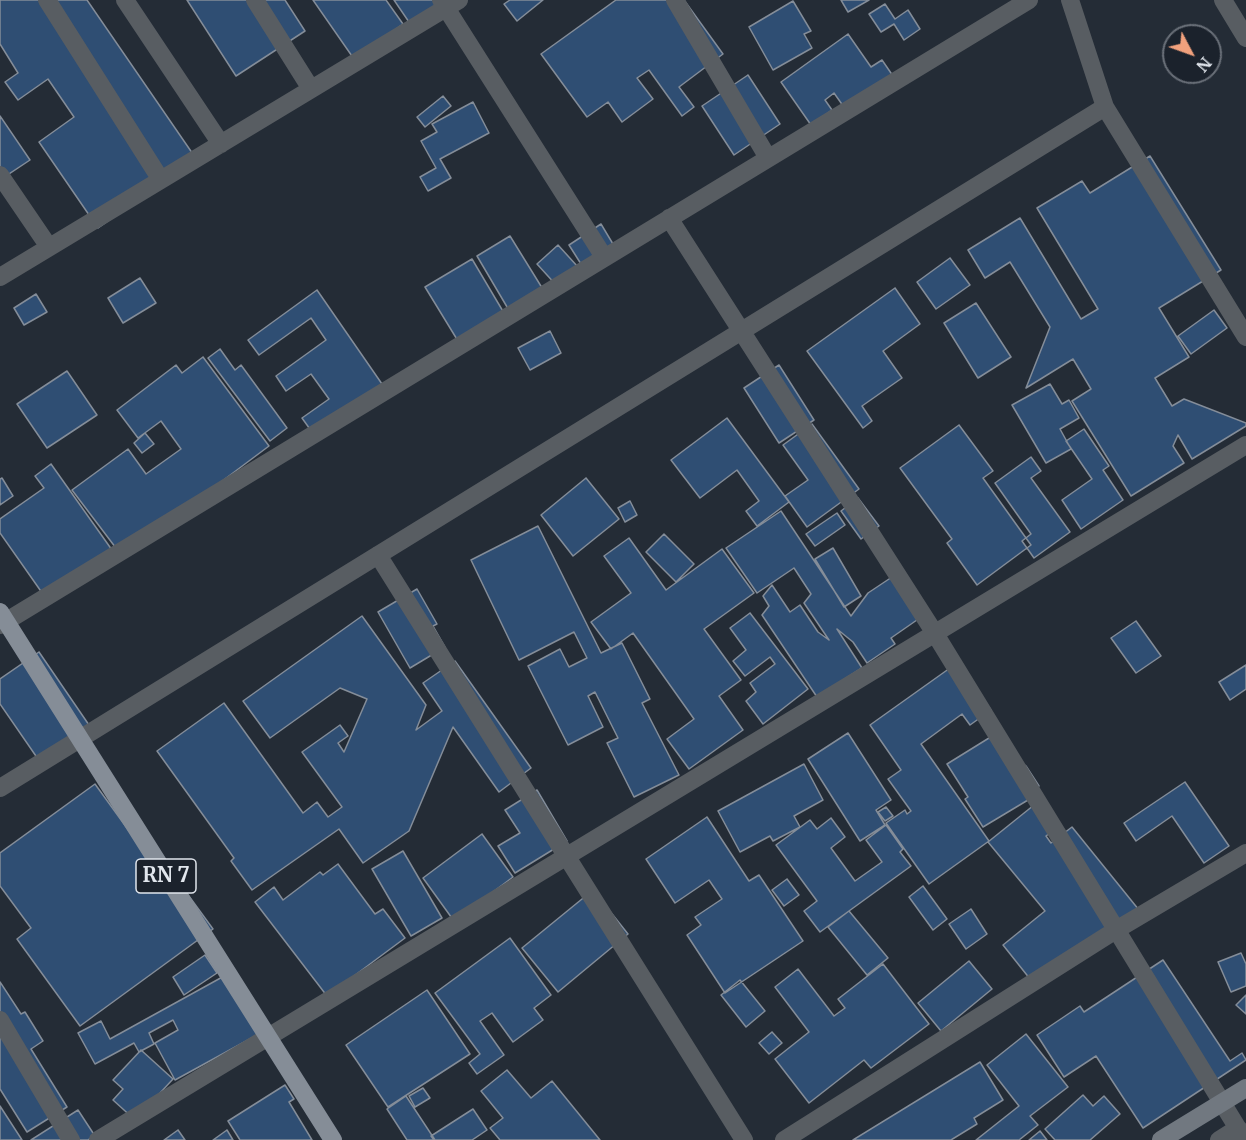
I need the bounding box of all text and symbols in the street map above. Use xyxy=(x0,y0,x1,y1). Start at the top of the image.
north arrow xyxy=(1162,24,1222,84)
text: N xyxy=(1192,53,1216,76)
road number: RN 7 xyxy=(136,859,196,893)

